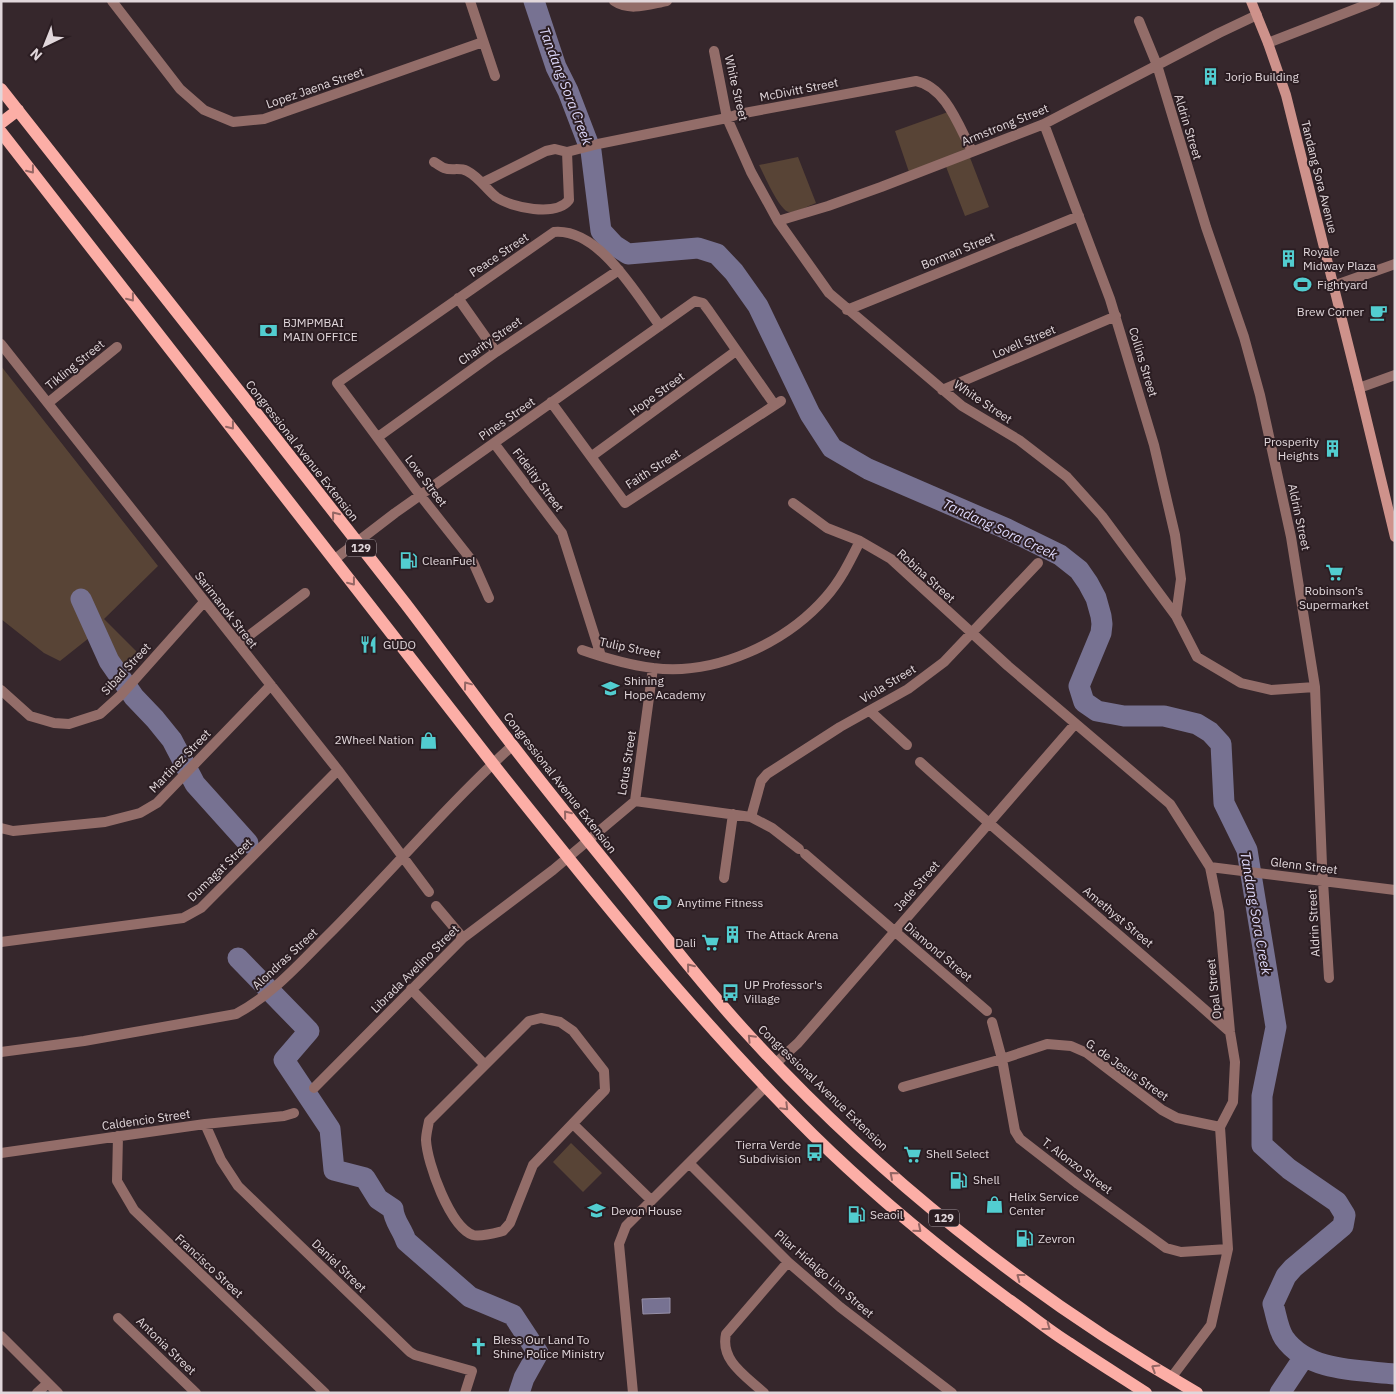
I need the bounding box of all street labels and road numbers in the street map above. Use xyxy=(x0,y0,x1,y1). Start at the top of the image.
street label: White Street xyxy=(722,54,751,122)
street label: Lopez Jaena Street xyxy=(264,64,366,111)
street label: McDivitt Street xyxy=(758,75,840,104)
street label: Aldrin Street xyxy=(1171,92,1206,162)
street label: Armstrong Street xyxy=(959,100,1051,149)
street label: Tandang Sora Avenue xyxy=(1298,119,1341,235)
street label: Peace Street xyxy=(466,229,531,280)
street label: Borman Street xyxy=(919,229,997,272)
street label: Charity Street xyxy=(455,313,524,368)
street label: Lovell Street xyxy=(990,322,1058,362)
street label: Collins Street xyxy=(1126,325,1161,399)
street label: Tikling Street xyxy=(42,336,107,393)
street label: Hope Street xyxy=(626,369,687,419)
street label: Congressional Avenue Extension xyxy=(243,377,362,524)
street label: White Street xyxy=(951,377,1015,427)
street label: Pines Street xyxy=(476,394,538,443)
street label: Fidelity Street xyxy=(510,445,567,514)
street label: Faith Street xyxy=(622,445,683,492)
street label: Love Street xyxy=(402,452,451,509)
street label: Aldrin Street xyxy=(1285,482,1314,552)
road number: 129 xyxy=(346,540,376,556)
street label: Robina Street xyxy=(894,546,959,606)
street label: Sarimanok Street xyxy=(192,568,261,651)
street label: Tulip Street xyxy=(598,634,662,661)
street label: Sibad Street xyxy=(98,639,154,698)
street label: Viola Street xyxy=(857,661,918,706)
street label: Congressional Avenue Extension xyxy=(501,709,620,856)
street label: Martinez Street xyxy=(146,726,214,796)
street label: Lotus Street xyxy=(614,730,639,796)
street label: Dumagat Street xyxy=(184,835,255,904)
street label: Glenn Street xyxy=(1270,854,1339,877)
street label: Jade Street xyxy=(891,857,943,914)
street label: Amethyst Street xyxy=(1080,883,1157,950)
street label: Aldrin Street xyxy=(1304,889,1323,957)
street label: Diamond Street xyxy=(901,919,975,984)
street label: Librada Avelino Street xyxy=(368,922,462,1016)
street label: Alondras Street xyxy=(249,925,320,993)
street label: Opal Street xyxy=(1203,958,1224,1020)
street label: Congressional Avenue Extension xyxy=(755,1022,891,1154)
street label: G. de Jesus Street xyxy=(1083,1035,1172,1104)
street label: Caldencio Street xyxy=(101,1106,191,1133)
street label: T. Alonzo Street xyxy=(1039,1134,1116,1197)
road number: 129 xyxy=(929,1210,959,1226)
street label: Pilar Hidalgo Lim Street xyxy=(772,1227,877,1321)
street label: Francisco Street xyxy=(172,1230,246,1301)
street label: Daniel Street xyxy=(309,1236,370,1295)
street label: Antonia Street xyxy=(133,1313,199,1378)

